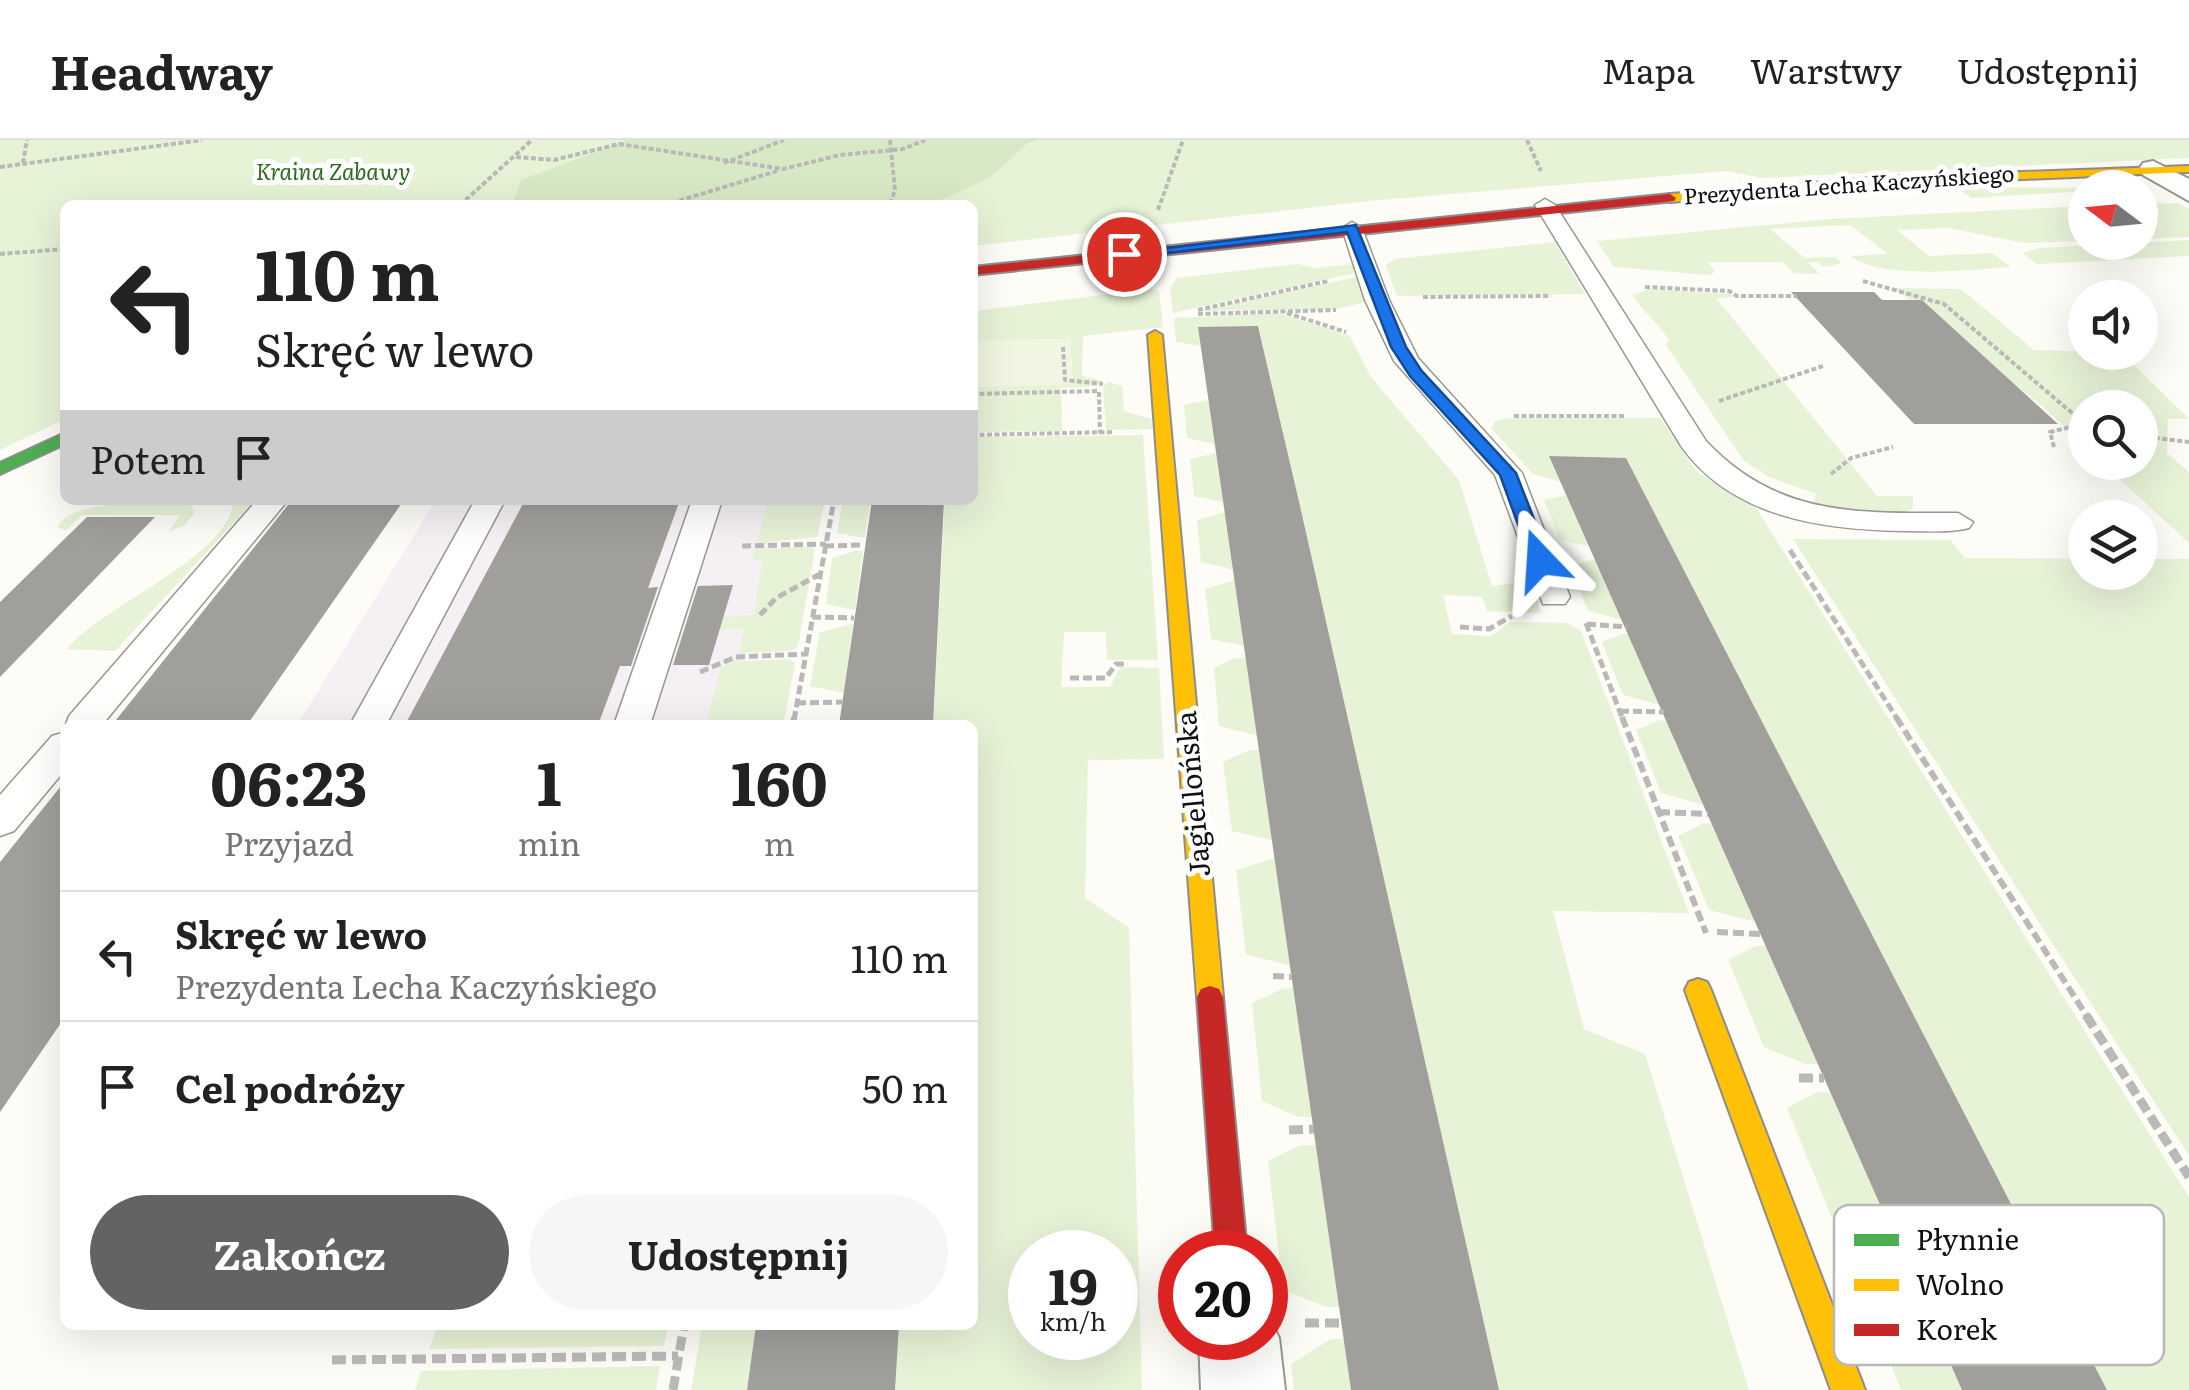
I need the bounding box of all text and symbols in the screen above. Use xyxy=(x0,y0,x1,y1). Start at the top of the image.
text: Headway xyxy=(50,34,273,105)
text: Mapa xyxy=(1602,43,1695,95)
text: Warstwy xyxy=(1750,43,1902,95)
text: Udostępnij xyxy=(1957,43,2139,95)
park label: Kraina Zabawy xyxy=(256,154,410,187)
street label: Prezydenta Lecha Kaczyńskiego xyxy=(1682,155,2015,212)
north arrow xyxy=(2068,170,2158,260)
map controls xyxy=(2068,170,2158,590)
pin xyxy=(1082,212,1167,297)
text: 110 m xyxy=(255,219,440,323)
icon: arrive xyxy=(1097,227,1152,282)
icon: left xyxy=(90,240,220,370)
button: sound xyxy=(2068,280,2158,370)
text: Skręć w lewo xyxy=(255,314,534,381)
button: search xyxy=(2068,390,2158,480)
text: Potem xyxy=(90,429,206,486)
icon: arrive xyxy=(226,430,281,485)
button: layers xyxy=(2068,500,2158,590)
position arrow xyxy=(1488,508,1592,612)
street label: Jagiellońska xyxy=(1163,710,1219,879)
text: 06:23 xyxy=(210,735,367,824)
text: 1 xyxy=(537,735,562,824)
text: 160 xyxy=(731,735,828,824)
text: Przyjazd xyxy=(224,818,354,866)
text: min xyxy=(518,818,581,866)
text: m xyxy=(764,818,795,866)
text: Skręć w lewo xyxy=(175,904,427,961)
text: 110 m xyxy=(851,928,948,985)
icon: left xyxy=(90,929,145,984)
text: Prezydenta Lecha Kaczyńskiego xyxy=(175,961,657,1009)
text: Cel podróży xyxy=(175,1058,405,1115)
text: 50 m xyxy=(862,1058,948,1115)
icon: arrive xyxy=(90,1059,145,1114)
button: Zakończ xyxy=(90,1195,509,1310)
button: Udostępnij xyxy=(529,1195,948,1310)
legend xyxy=(1834,1205,2164,1365)
text: Płynnie xyxy=(1916,1217,2019,1259)
speed limit sign: 20 xyxy=(1158,1230,1288,1360)
text: 19 xyxy=(1048,1246,1098,1320)
text: Wolno xyxy=(1916,1262,2004,1304)
text: km/h xyxy=(1040,1302,1106,1339)
text: Korek xyxy=(1916,1307,1998,1349)

